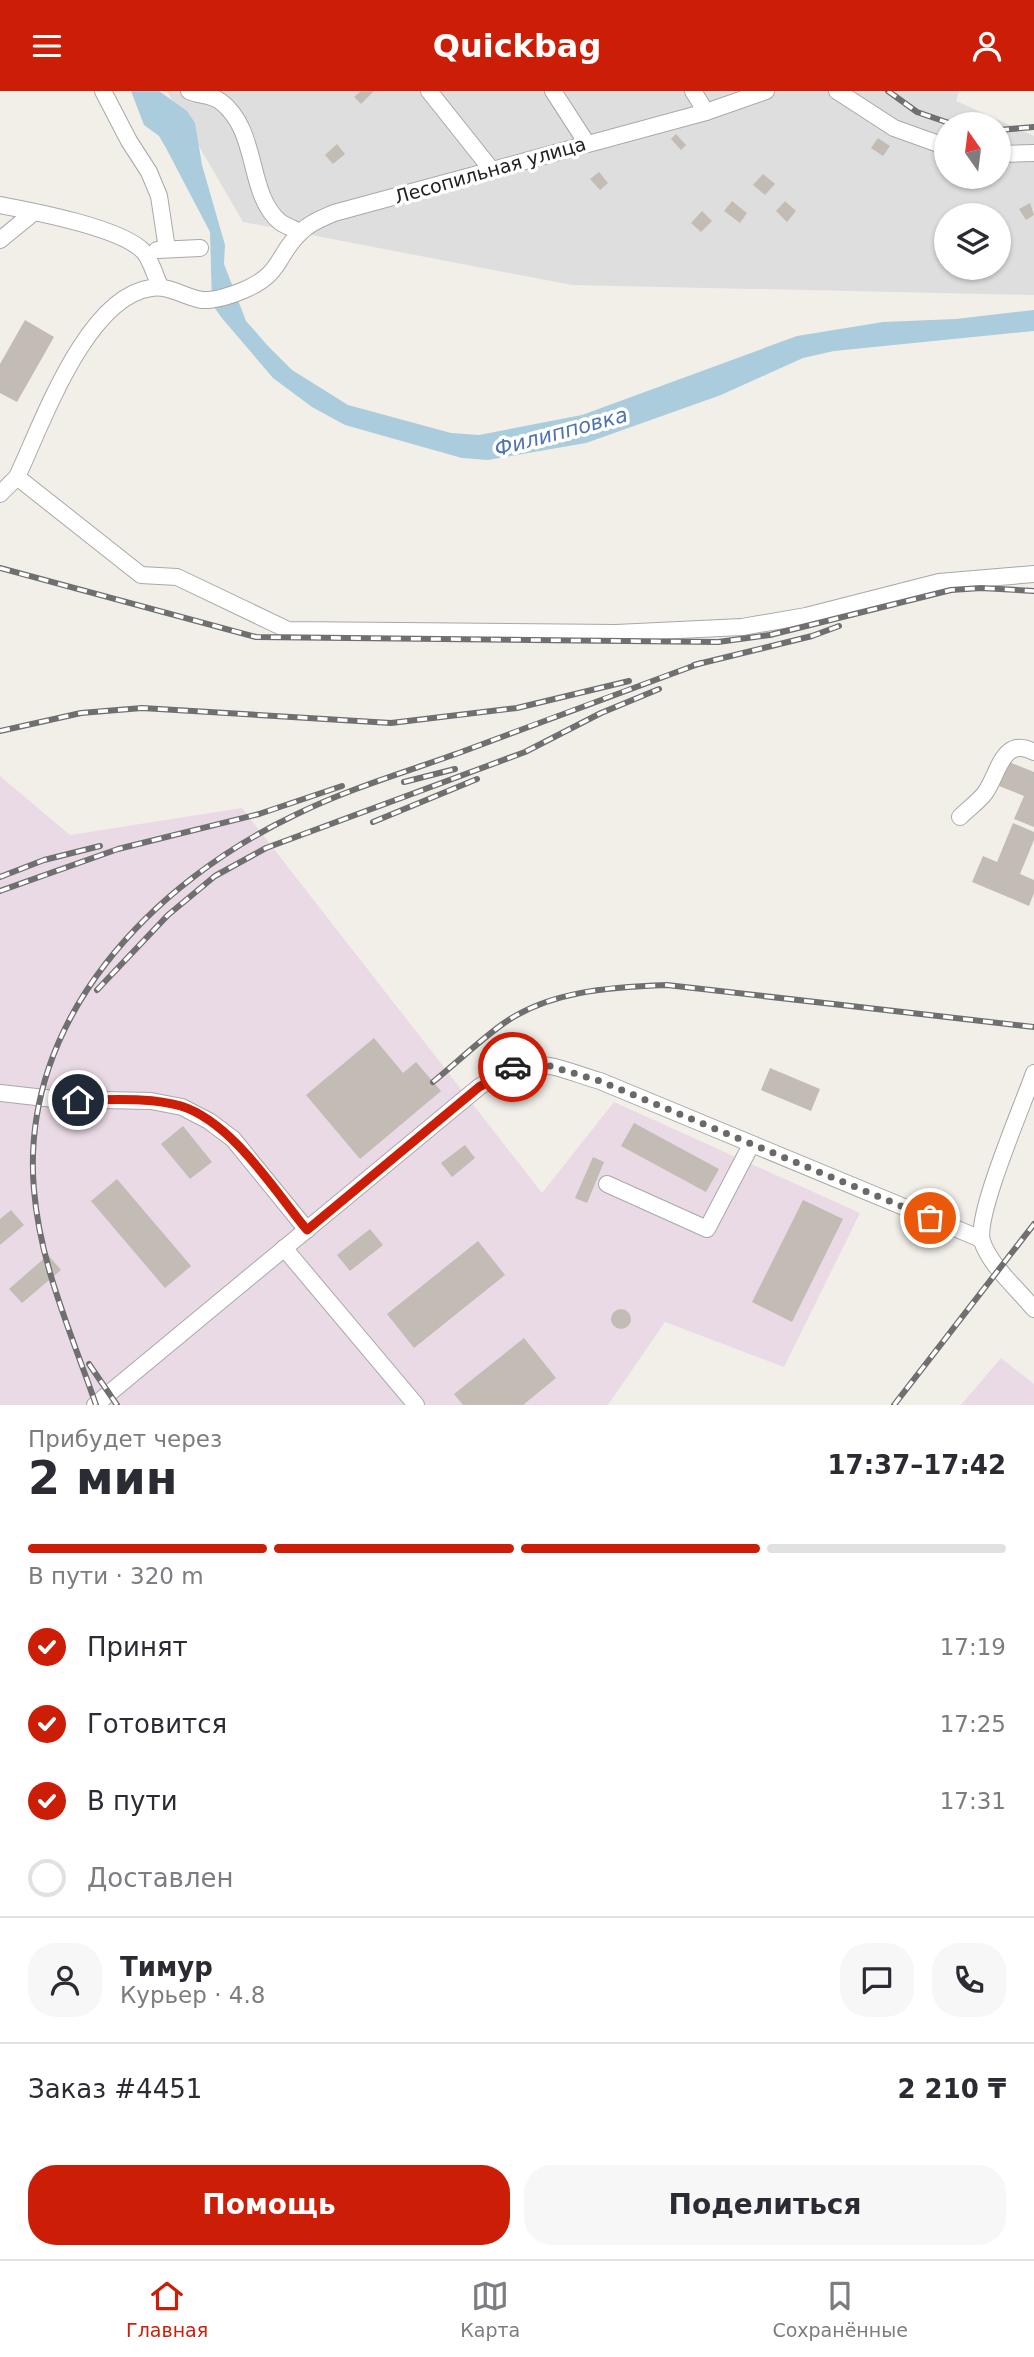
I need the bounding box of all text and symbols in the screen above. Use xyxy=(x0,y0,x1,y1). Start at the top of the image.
icon: menu xyxy=(28,27,66,65)
text: Quickbag xyxy=(433,27,601,65)
icon: person xyxy=(968,27,1006,65)
north arrow xyxy=(934,112,1012,189)
map controls xyxy=(934,112,1011,280)
street label: Лесопильная улица xyxy=(392,132,588,208)
button: layers xyxy=(934,203,1011,280)
water label: Филипповка xyxy=(492,403,630,461)
courier xyxy=(478,1032,548,1102)
icon: car xyxy=(494,1048,532,1086)
pin xyxy=(48,1070,108,1130)
icon: home xyxy=(59,1081,97,1119)
pin xyxy=(900,1188,960,1248)
icon: bag xyxy=(911,1199,949,1237)
text: Прибудет через xyxy=(28,1426,222,1452)
text: 17:37–17:42 xyxy=(827,1450,1006,1480)
text: 2 мин xyxy=(28,1451,178,1505)
text: В пути · 320 m xyxy=(28,1563,204,1589)
icon: check xyxy=(28,1628,66,1666)
text: Принят xyxy=(87,1632,188,1662)
text: 17:19 xyxy=(940,1634,1006,1660)
icon: check xyxy=(28,1705,66,1743)
text: Готовится xyxy=(87,1709,227,1739)
text: 17:25 xyxy=(940,1711,1006,1737)
icon: check xyxy=(28,1782,66,1820)
text: В пути xyxy=(87,1786,178,1816)
text: 17:31 xyxy=(940,1788,1006,1814)
text: Доставлен xyxy=(87,1863,234,1893)
button: person xyxy=(28,1943,102,2017)
button: chat xyxy=(840,1943,914,2017)
button: phone xyxy=(932,1943,1006,2017)
text: Тимур xyxy=(120,1952,213,1982)
text: Курьер · 4.8 xyxy=(120,1982,265,2008)
text: Заказ #4451 xyxy=(28,2074,202,2104)
text: 2 210 ₸ xyxy=(897,2074,1006,2104)
button: Помощь xyxy=(28,2165,510,2245)
button: Поделиться xyxy=(524,2165,1006,2245)
tab: Главная xyxy=(126,2277,208,2341)
tab: Карта xyxy=(460,2277,520,2341)
tab: Сохранённые xyxy=(772,2277,908,2341)

